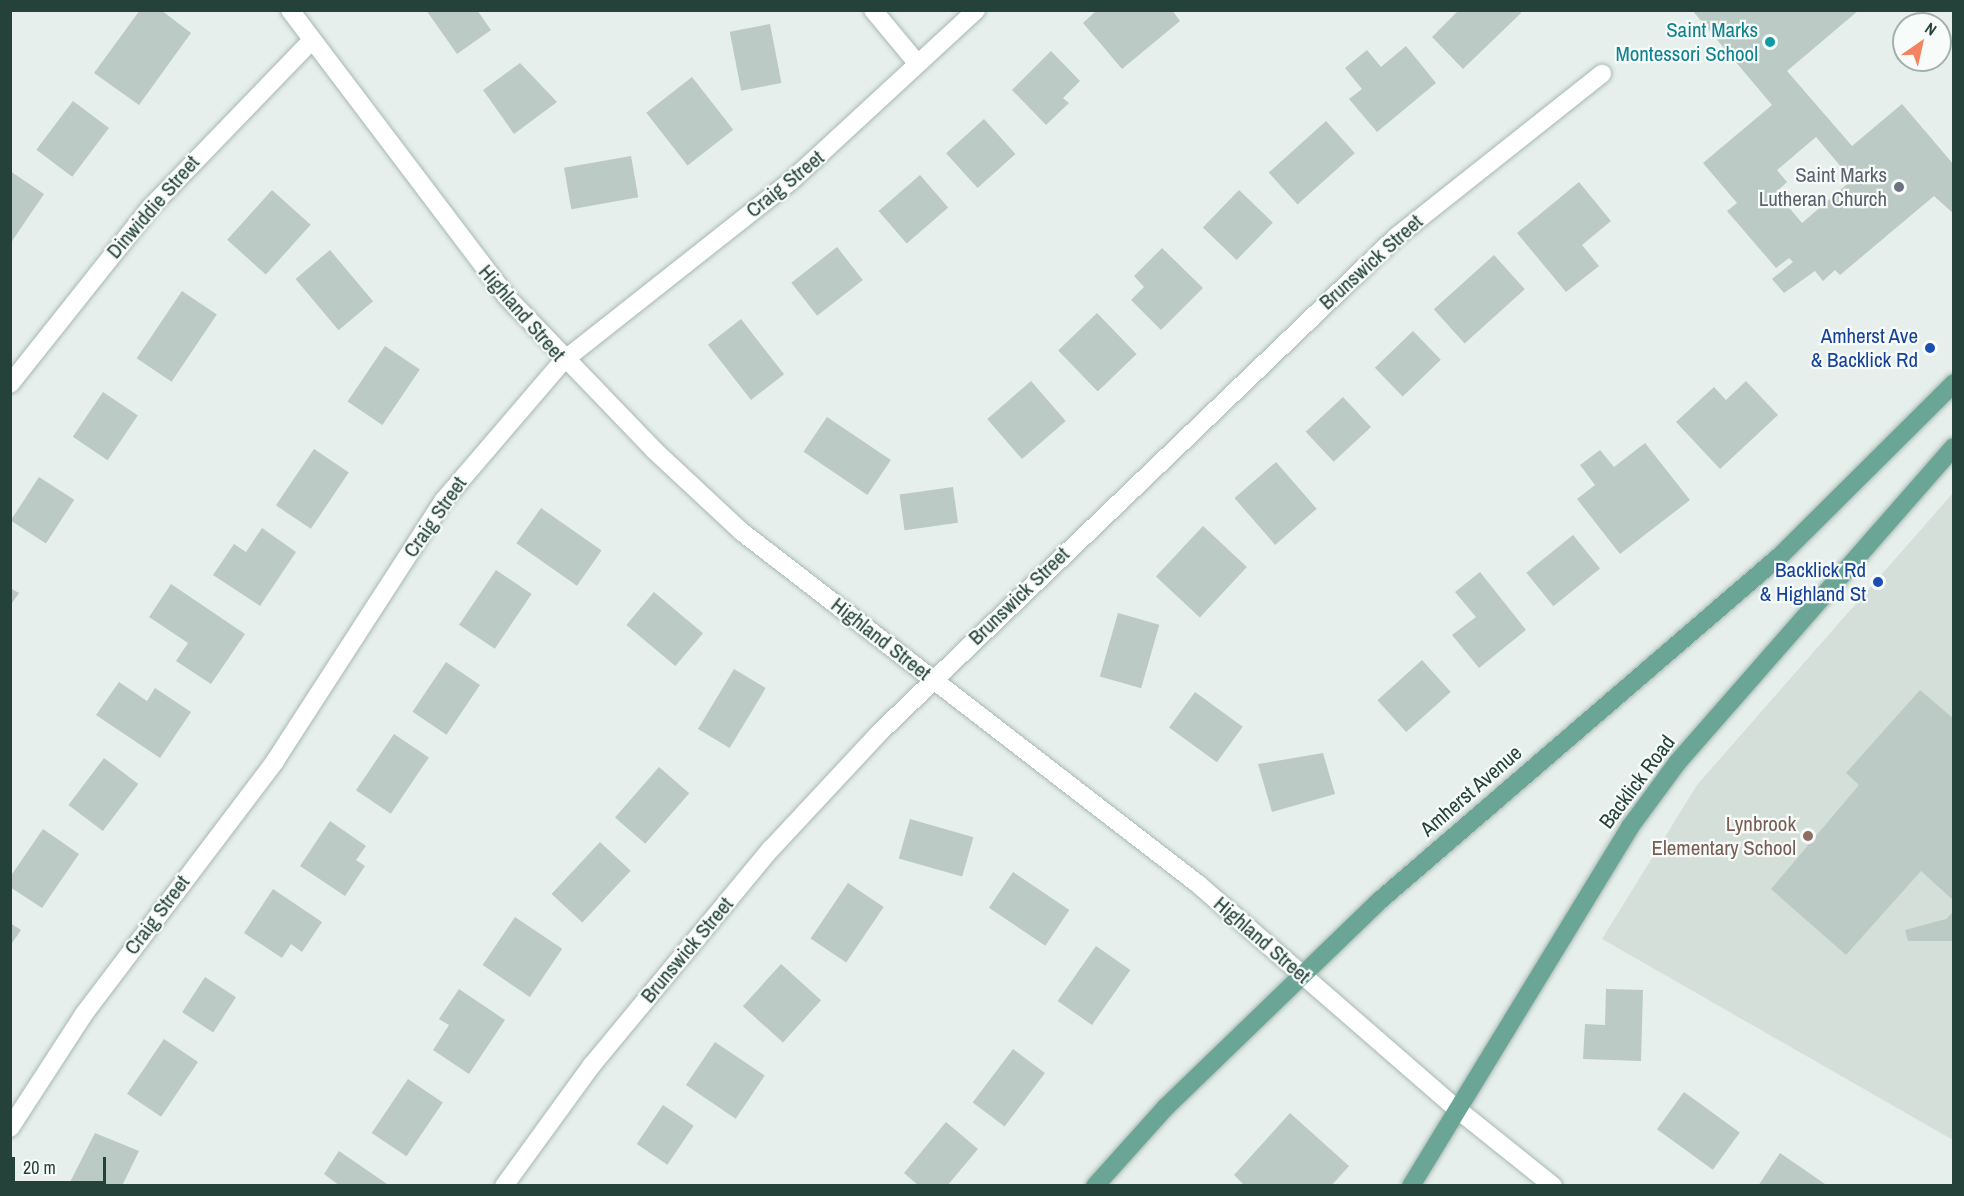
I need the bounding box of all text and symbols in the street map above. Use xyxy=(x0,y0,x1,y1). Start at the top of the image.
north arrow xyxy=(1892,12,1952,72)
place label: Saint Marks Montessori School xyxy=(1615,17,1758,67)
text: N xyxy=(1921,17,1941,41)
marker: Saint Marks Montessori School xyxy=(1763,35,1777,49)
street label: Craig Street xyxy=(741,145,829,223)
street label: Dinwiddie Street xyxy=(101,150,205,264)
place label: Saint Marks Lutheran Church xyxy=(1759,162,1887,212)
marker: Saint Marks Lutheran Church xyxy=(1892,180,1906,194)
street label: Brunswick Street xyxy=(1314,209,1428,315)
street label: Highland Street xyxy=(473,260,571,366)
place label: Amherst Ave & Backlick Rd xyxy=(1811,323,1918,373)
marker: Amherst Ave & Backlick Rd xyxy=(1923,341,1937,355)
street label: Craig Street xyxy=(398,472,472,562)
street label: Brunswick Street xyxy=(963,542,1075,650)
place label: Backlick Rd & Highland St xyxy=(1760,557,1866,607)
marker: Backlick Rd & Highland St xyxy=(1871,575,1885,589)
street label: Highland Street xyxy=(826,592,936,686)
street label: Backlick Road xyxy=(1594,730,1680,834)
street label: Amherst Avenue xyxy=(1415,740,1527,842)
place label: Lynbrook Elementary School xyxy=(1651,811,1796,861)
marker: Lynbrook Elementary School xyxy=(1801,829,1815,843)
street label: Craig Street xyxy=(119,870,195,960)
street label: Highland Street xyxy=(1209,891,1315,989)
street label: Brunswick Street xyxy=(636,892,738,1008)
scale bar xyxy=(15,1145,110,1183)
text: 20 m xyxy=(23,1155,56,1180)

